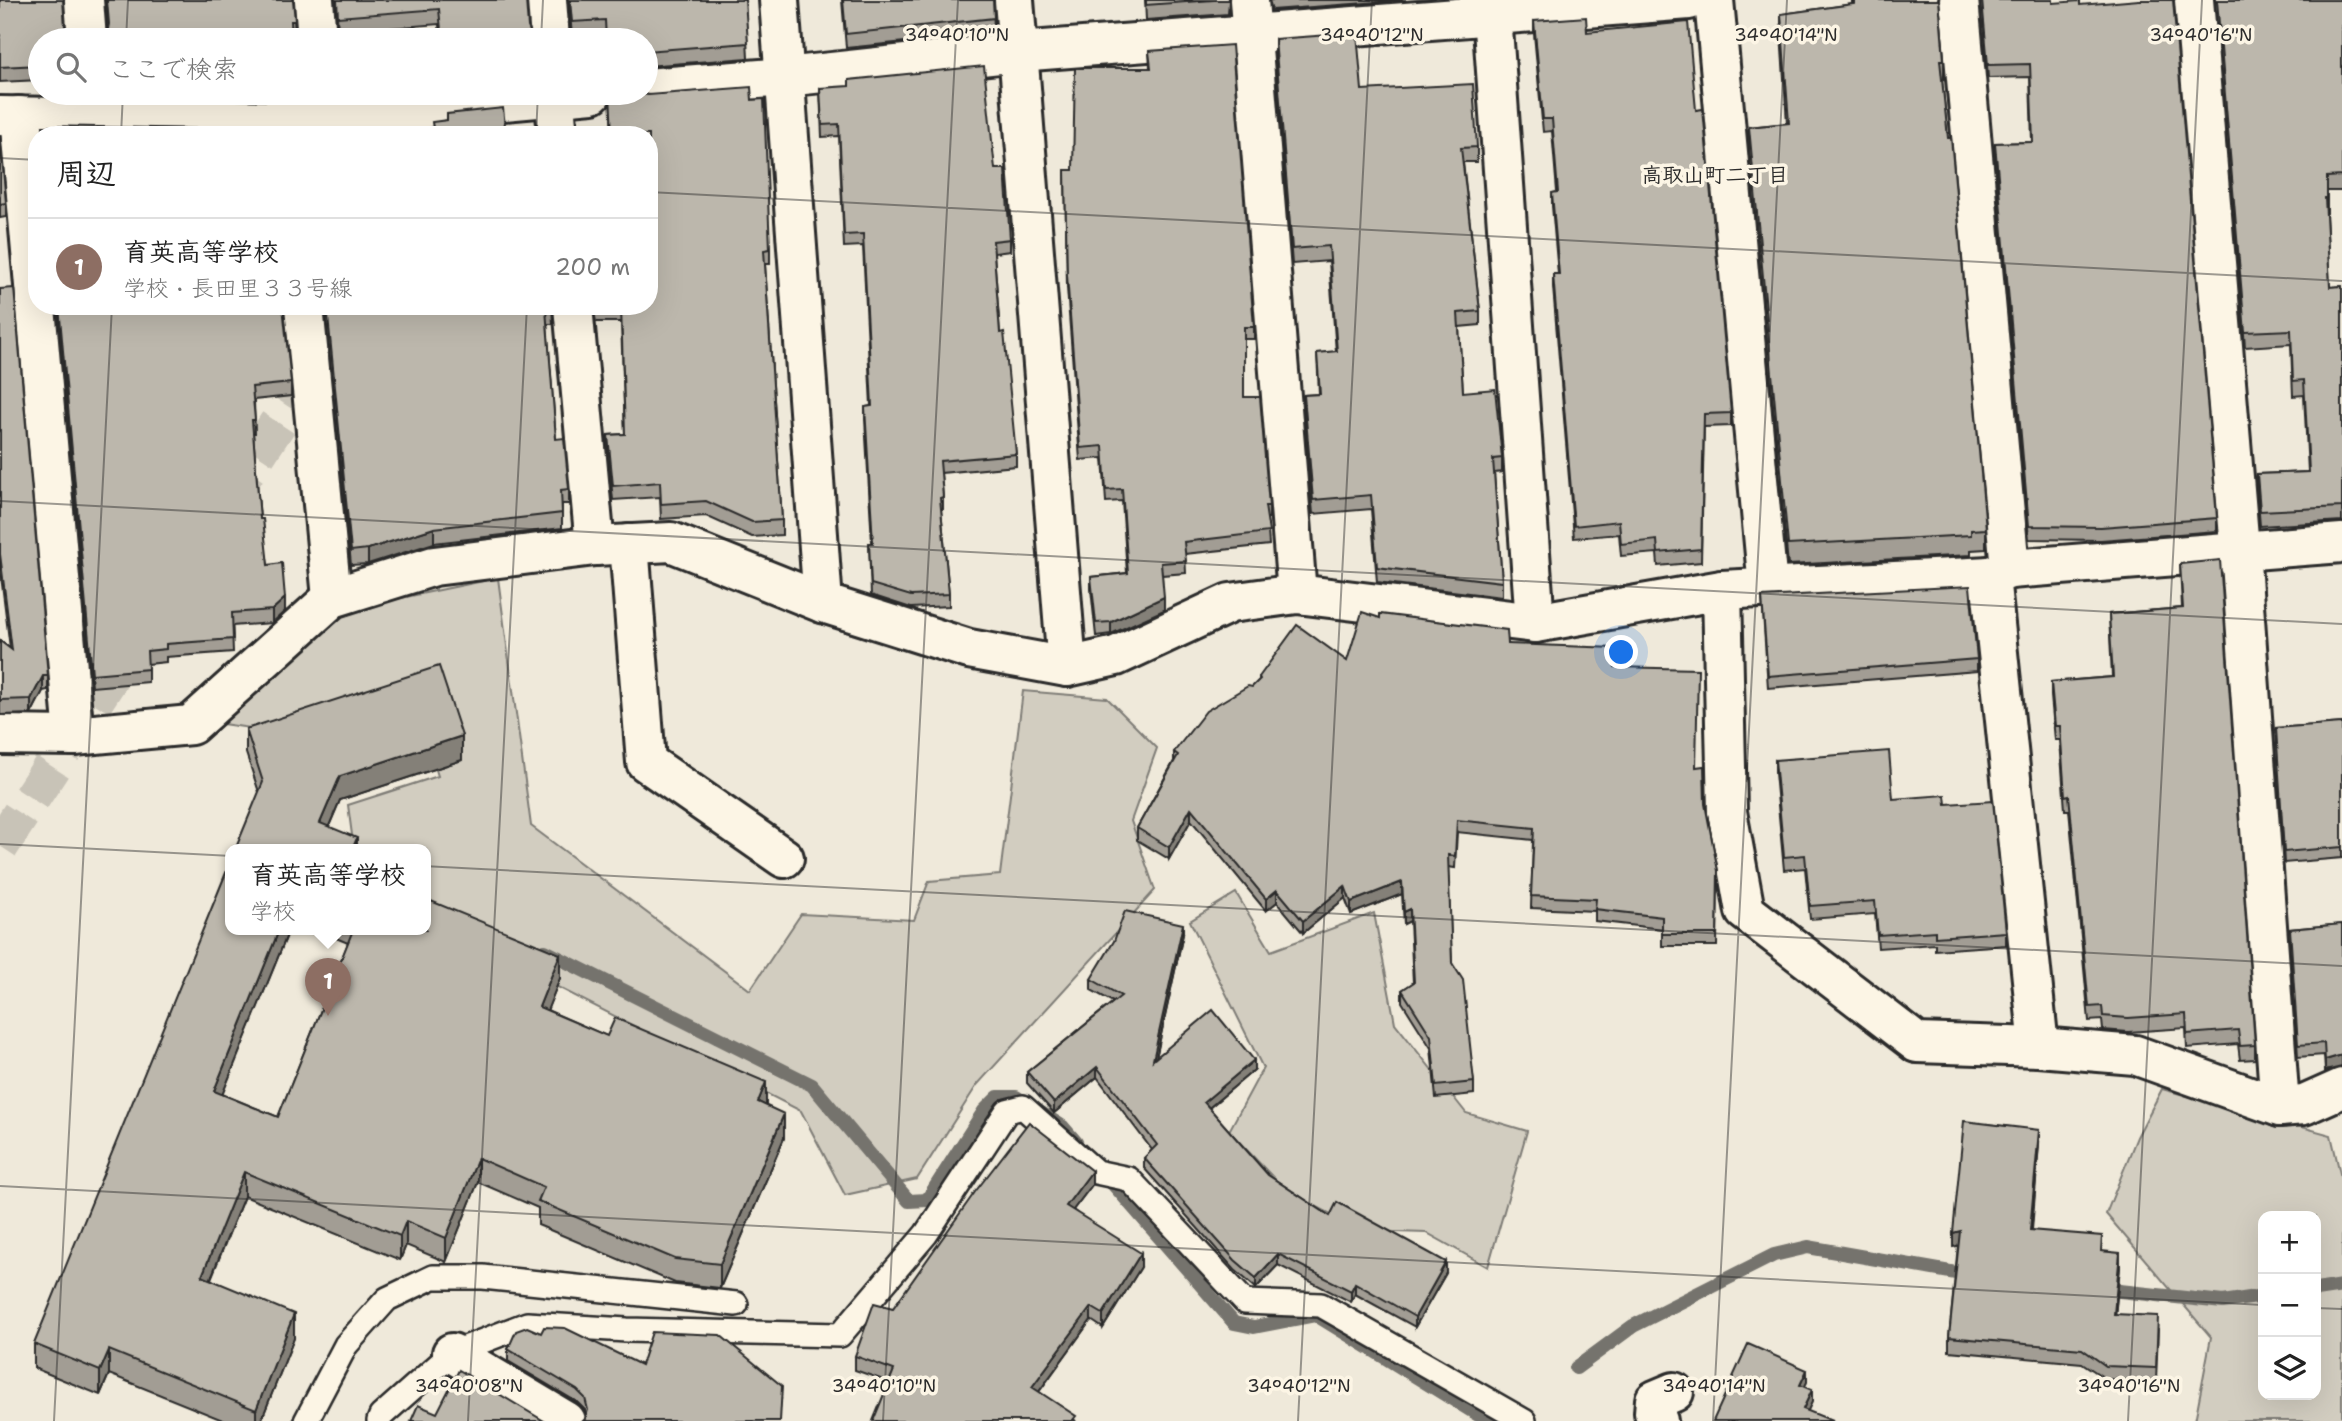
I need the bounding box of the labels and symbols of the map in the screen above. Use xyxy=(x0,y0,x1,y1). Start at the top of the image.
text: 34°40'10"N xyxy=(905,23,1009,47)
text: 34°40'12"N xyxy=(1320,23,1424,47)
text: 34°40'14"N xyxy=(1734,23,1838,47)
text: 34°40'16"N xyxy=(2150,23,2252,47)
district label: 高取山町二丁目 xyxy=(1642,161,1789,189)
your location xyxy=(1604,635,1638,669)
pin: 1 xyxy=(305,958,351,1016)
text: 34°40'08"N xyxy=(415,1374,523,1398)
text: 34°40'10"N xyxy=(832,1374,936,1398)
text: 34°40'12"N xyxy=(1247,1374,1351,1398)
text: 34°40'14"N xyxy=(1662,1374,1766,1398)
text: 34°40'16"N xyxy=(2078,1374,2180,1398)

